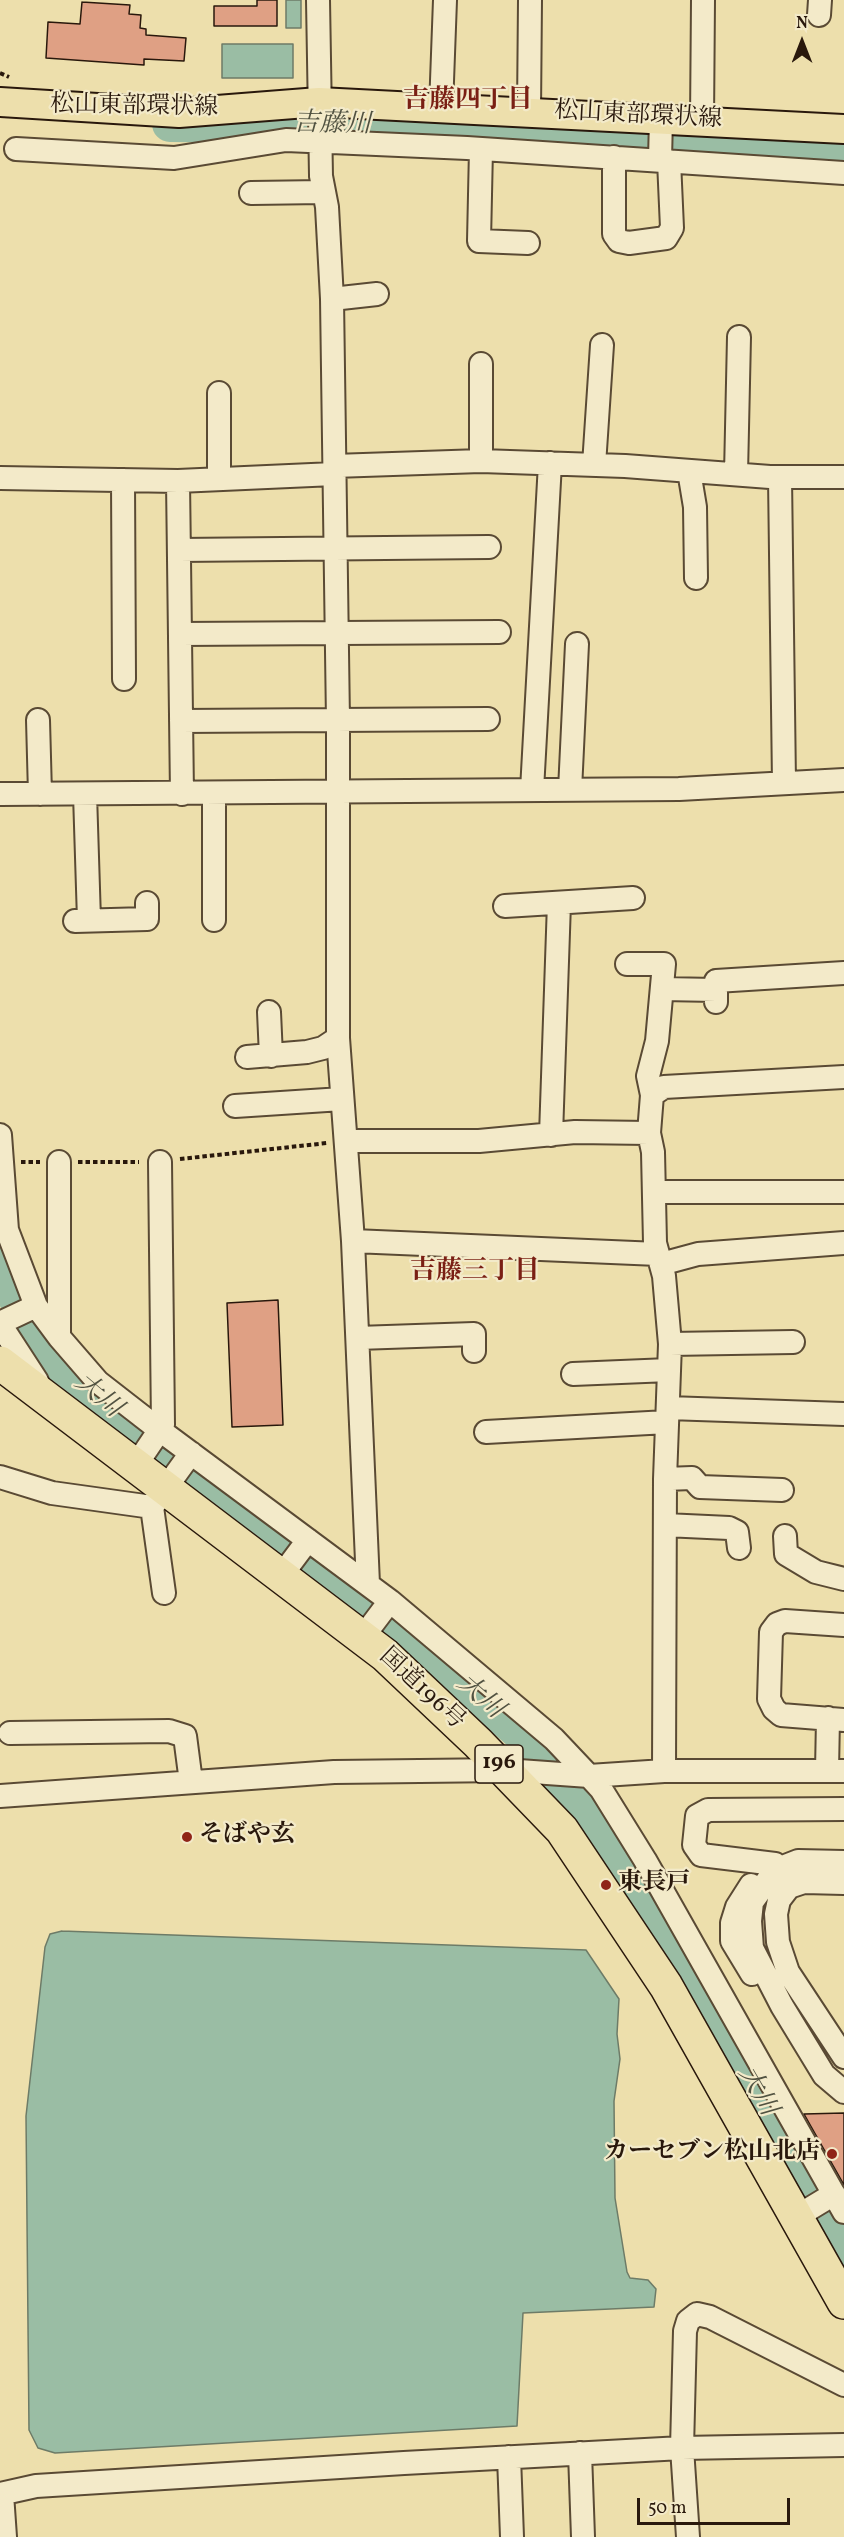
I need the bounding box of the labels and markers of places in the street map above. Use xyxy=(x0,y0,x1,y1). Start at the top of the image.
place label: そばや玄 xyxy=(199,1823,295,1851)
marker: そばや玄 xyxy=(180,1830,194,1844)
place label: 東長戸 xyxy=(618,1871,690,1899)
marker: 東長戸 xyxy=(599,1878,613,1892)
place label: カーセブン松山北店 xyxy=(604,2140,820,2168)
marker: カーセブン松山北店 xyxy=(825,2147,839,2161)

